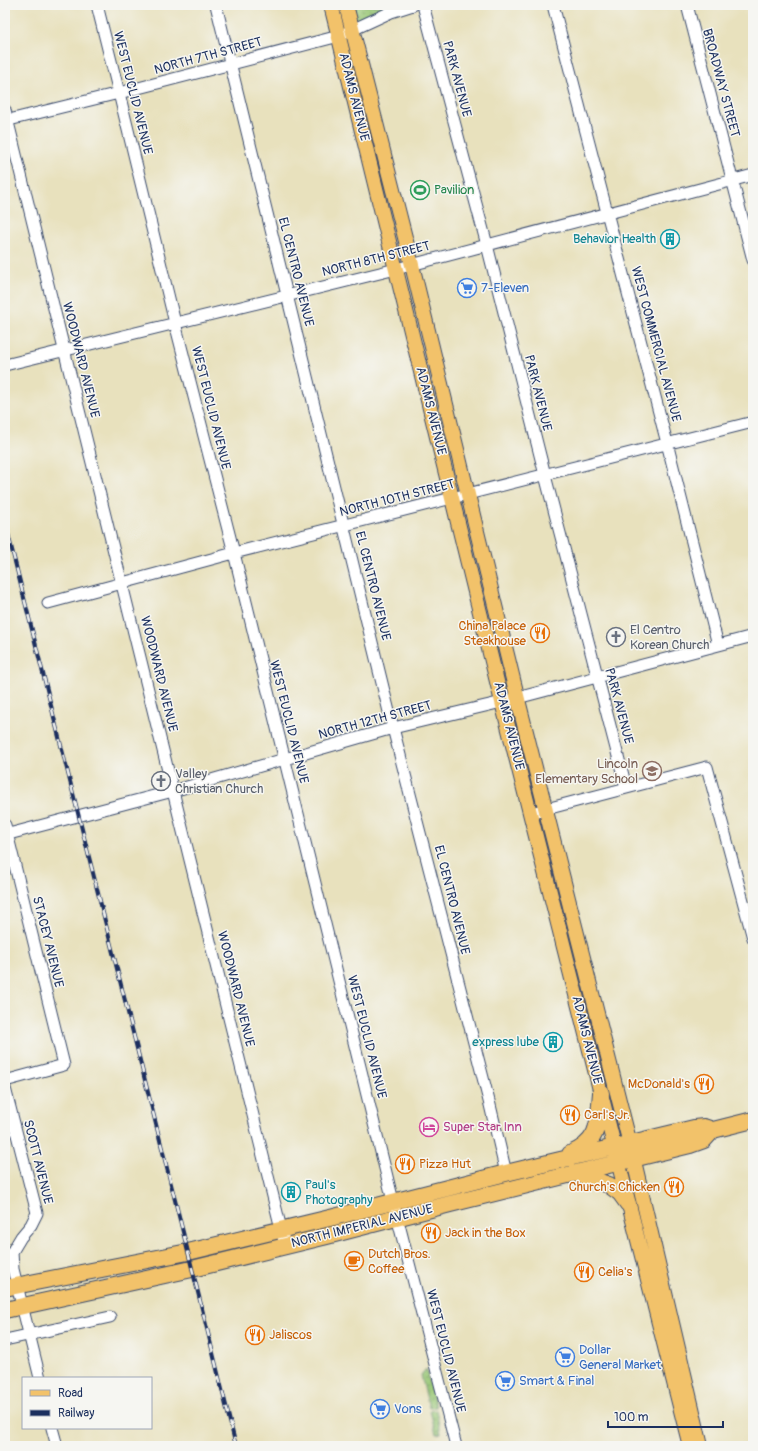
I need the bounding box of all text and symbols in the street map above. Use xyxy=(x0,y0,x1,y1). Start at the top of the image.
street label: BROADWAY STREET xyxy=(699,27,743,139)
street label: WEST EUCLID AVENUE xyxy=(110,30,156,157)
street label: NORTH 7TH STREET xyxy=(152,34,264,78)
street label: PARK AVENUE xyxy=(439,39,475,119)
street label: ADAMS AVENUE xyxy=(335,51,373,143)
sports icon: Pavilion xyxy=(409,179,431,201)
place label: Pavilion xyxy=(434,182,474,198)
street label: EL CENTRO AVENUE xyxy=(275,216,317,329)
building icon: Behavior Health xyxy=(659,228,681,250)
place label: Behavior Health xyxy=(573,231,656,247)
street label: NORTH 8TH STREET xyxy=(320,238,432,280)
street label: WEST COMMERCIAL AVENUE xyxy=(628,265,685,424)
supermarket icon: 7-Eleven xyxy=(456,277,478,299)
place label: 7-Eleven xyxy=(481,280,529,296)
street label: WOODWARD AVENUE xyxy=(59,300,103,420)
street label: WEST EUCLID AVENUE xyxy=(188,345,234,472)
street label: PARK AVENUE xyxy=(521,353,555,433)
street label: ADAMS AVENUE xyxy=(412,365,450,457)
street label: NORTH 10TH STREET xyxy=(338,476,456,520)
street label: EL CENTRO AVENUE xyxy=(352,530,394,643)
street label: WOODWARD AVENUE xyxy=(137,614,181,734)
place label: China Palace Steakhouse xyxy=(458,618,527,649)
restaurant icon: China Palace Steakhouse xyxy=(529,622,551,644)
place label: El Centro Korean Church xyxy=(630,622,709,653)
church icon: El Centro Korean Church xyxy=(605,626,627,648)
street label: WEST EUCLID AVENUE xyxy=(266,659,312,786)
street label: PARK AVENUE xyxy=(601,666,637,746)
street label: ADAMS AVENUE xyxy=(490,680,528,772)
street label: NORTH 12TH STREET xyxy=(317,697,433,743)
place label: Lincoln Elementary School xyxy=(535,756,638,787)
school or university icon: Lincoln Elementary School xyxy=(641,760,663,782)
place label: Valley Christian Church xyxy=(175,766,263,797)
church icon: Valley Christian Church xyxy=(150,770,172,792)
street label: EL CENTRO AVENUE xyxy=(431,844,473,957)
street label: STACEY AVENUE xyxy=(29,895,67,990)
street label: WOODWARD AVENUE xyxy=(214,929,258,1049)
street label: WEST EUCLID AVENUE xyxy=(344,974,390,1101)
street label: ADAMS AVENUE xyxy=(568,994,606,1086)
building icon: express lube xyxy=(542,1031,564,1053)
place label: express lube xyxy=(472,1034,540,1050)
restaurant icon: McDonald's xyxy=(693,1073,715,1095)
place label: McDonald's xyxy=(628,1076,690,1092)
restaurant icon: Carl's Jr. xyxy=(559,1104,581,1126)
place label: Carl's Jr. xyxy=(584,1107,630,1123)
hotel icon: Super Star Inn xyxy=(418,1116,440,1138)
street label: SCOTT AVENUE xyxy=(20,1118,56,1206)
place label: Super Star Inn xyxy=(443,1119,522,1135)
restaurant icon: Pizza Hut xyxy=(394,1153,416,1175)
place label: Pizza Hut xyxy=(419,1156,472,1172)
restaurant icon: Church's Chicken xyxy=(663,1176,685,1198)
place label: Paul's Photography xyxy=(305,1177,373,1208)
place label: Church's Chicken xyxy=(569,1179,660,1195)
building icon: Paul's Photography xyxy=(280,1181,302,1203)
street label: NORTH IMPERIAL AVENUE xyxy=(290,1201,435,1251)
restaurant icon: Jack in the Box xyxy=(420,1222,442,1244)
place label: Jack in the Box xyxy=(445,1225,526,1241)
place label: Dutch Bros. Coffee xyxy=(368,1246,431,1277)
cafe icon: Dutch Bros. Coffee xyxy=(343,1250,365,1272)
restaurant icon: Celia's xyxy=(573,1261,595,1283)
place label: Celia's xyxy=(598,1264,632,1280)
street label: WEST EUCLID AVENUE xyxy=(423,1288,469,1415)
restaurant icon: Jaliscos xyxy=(244,1324,266,1346)
place label: Jaliscos xyxy=(269,1327,312,1343)
place label: Dollar General Market xyxy=(579,1342,662,1373)
supermarket icon: Dollar General Market xyxy=(554,1346,576,1368)
supermarket icon: Smart & Final xyxy=(494,1370,516,1392)
place label: Smart & Final xyxy=(519,1373,594,1389)
legend xyxy=(22,1377,152,1429)
text: Road xyxy=(58,1386,83,1401)
supermarket icon: Vons xyxy=(369,1398,391,1420)
place label: Vons xyxy=(394,1401,422,1417)
scale bar xyxy=(608,1403,723,1429)
text: Railway xyxy=(58,1406,94,1421)
text: 100 m xyxy=(614,1410,649,1425)

